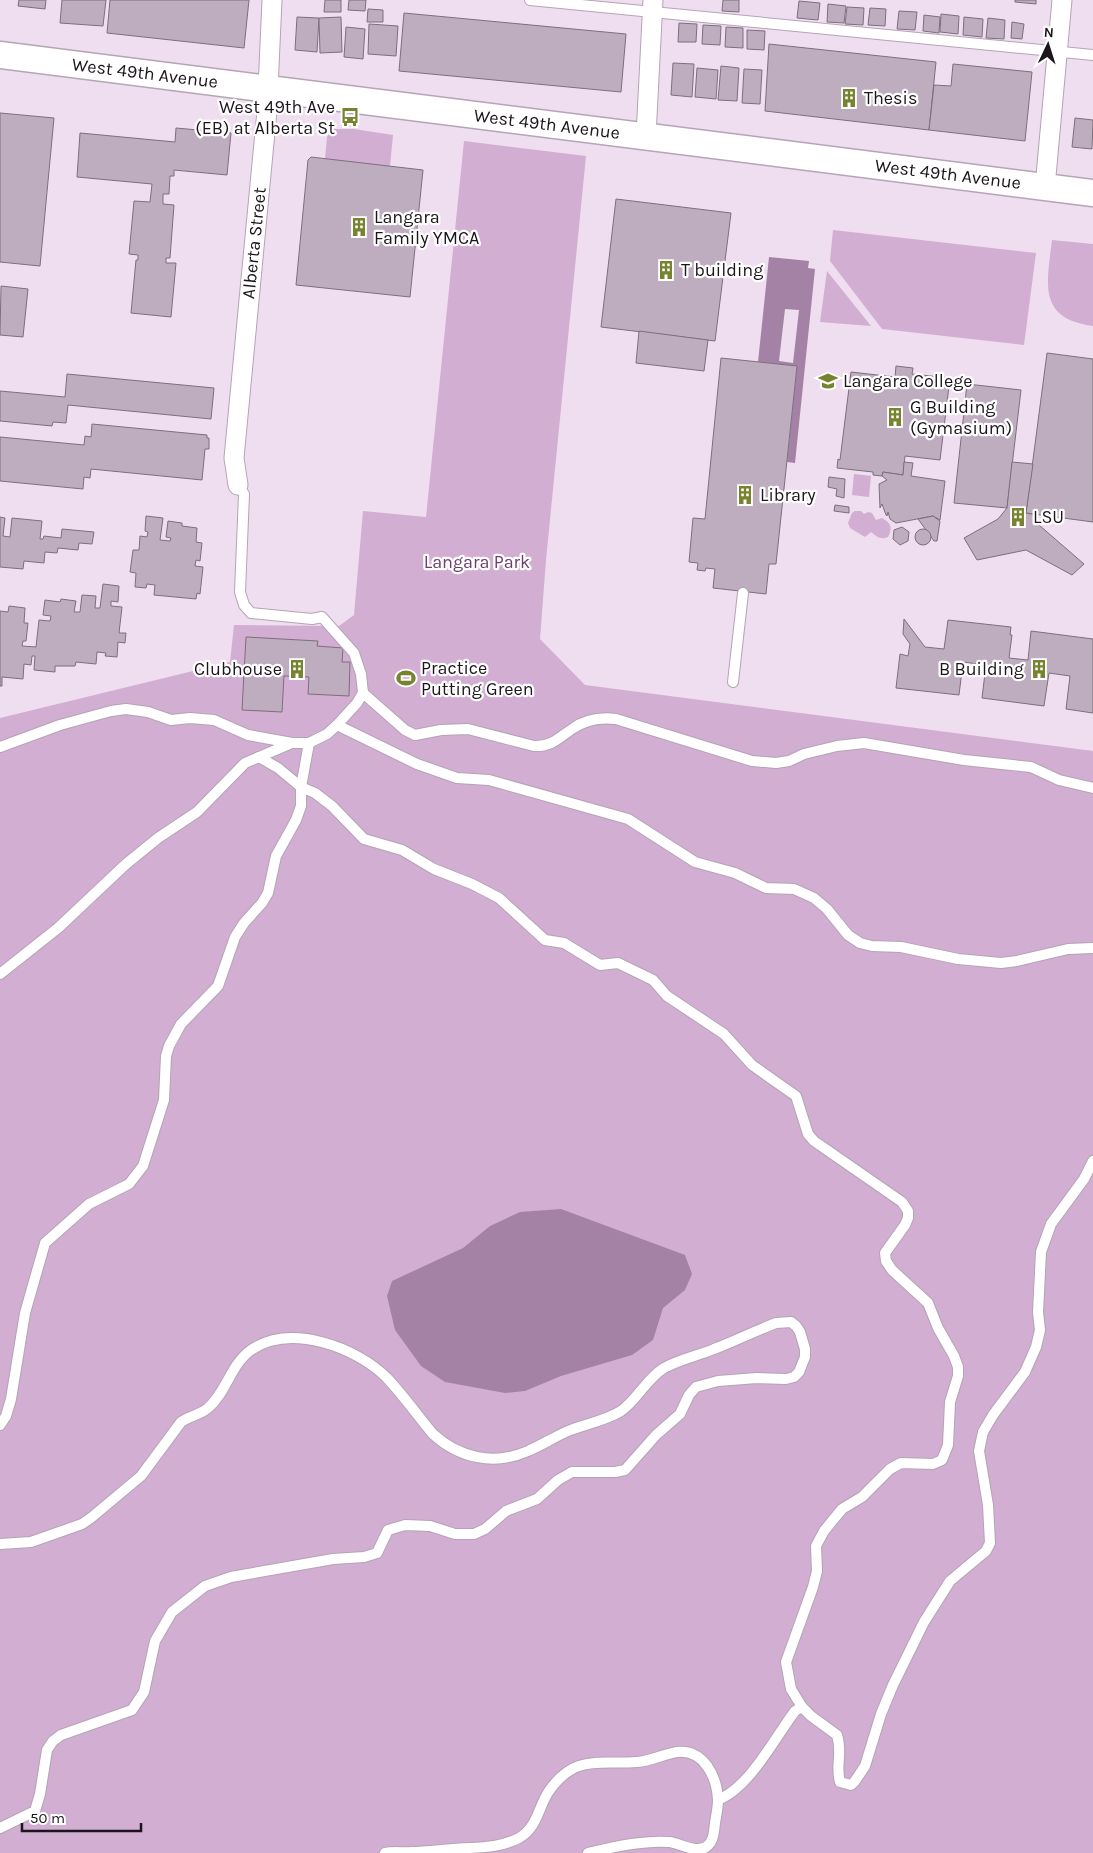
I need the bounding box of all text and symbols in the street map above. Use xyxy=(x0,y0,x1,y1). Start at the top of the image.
north arrow xyxy=(1023,20,1073,70)
text: N xyxy=(1043,24,1054,41)
street label: West 49th Avenue xyxy=(71,53,219,93)
building icon: Thesis xyxy=(838,87,860,109)
place label: Thesis xyxy=(864,87,917,109)
place label: West 49th Ave (EB) at Alberta St xyxy=(195,96,335,139)
street label: West 49th Avenue xyxy=(473,104,621,144)
bus stop icon: West 49th Ave (EB) at Alberta St xyxy=(339,106,361,128)
street label: West 49th Avenue xyxy=(874,154,1022,194)
street label: Alberta Street xyxy=(237,186,271,300)
place label: Langara Family YMCA xyxy=(374,206,479,249)
building icon: Langara Family YMCA xyxy=(348,216,370,238)
building icon: T building xyxy=(655,259,677,281)
place label: T building xyxy=(681,259,763,281)
school or university icon: Langara College xyxy=(817,370,839,392)
place label: Langara College xyxy=(843,370,973,392)
place label: G Building (Gymasium) xyxy=(910,396,1012,439)
building icon: G Building (Gymasium) xyxy=(884,406,906,428)
building icon: Library xyxy=(734,484,756,506)
place label: Library xyxy=(760,484,816,506)
building icon: LSU xyxy=(1007,506,1029,528)
place label: LSU xyxy=(1033,506,1064,528)
park label: Langara Park xyxy=(424,551,530,573)
place label: Practice Putting Green xyxy=(421,657,534,700)
place label: Clubhouse xyxy=(194,658,282,680)
building icon: Clubhouse xyxy=(286,658,308,680)
place label: B Building xyxy=(939,658,1024,680)
building icon: B Building xyxy=(1028,658,1050,680)
sports icon: Practice Putting Green xyxy=(395,667,417,689)
scale bar xyxy=(22,1800,141,1832)
text: 50 m xyxy=(30,1809,65,1827)

